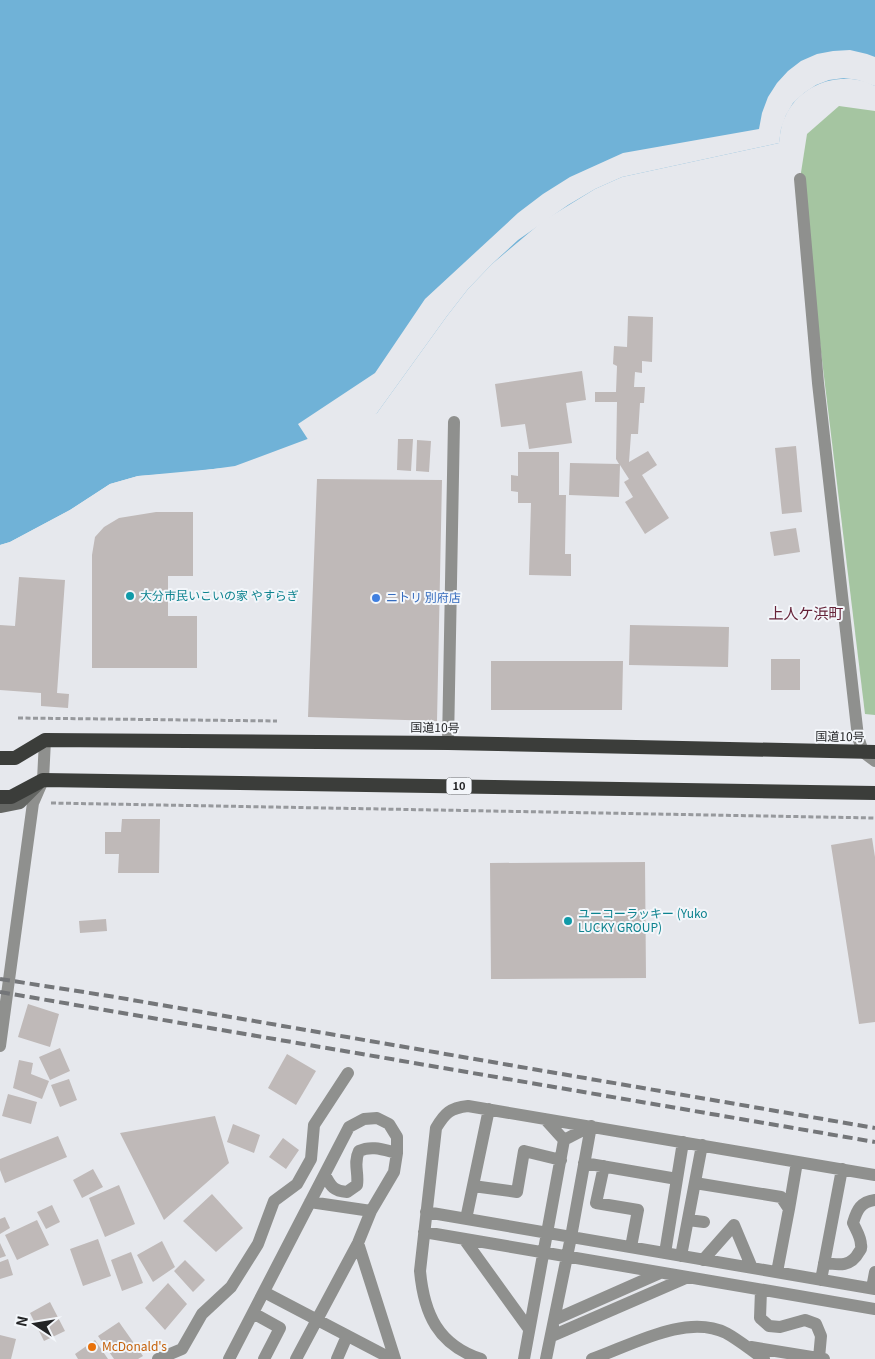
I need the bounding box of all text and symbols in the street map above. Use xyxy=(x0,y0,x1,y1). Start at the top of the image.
place label: 大分市民いこいの家 やすらぎ xyxy=(140,586,299,603)
place label: ニトリ 別府店 xyxy=(386,588,461,605)
marker: 大分市民いこいの家 やすらぎ xyxy=(124,590,136,602)
marker: ニトリ 別府店 xyxy=(370,592,382,604)
district label: 上人ケ浜町 xyxy=(768,602,844,623)
street label: 国道10号 xyxy=(410,718,460,735)
street label: 国道10号 xyxy=(815,727,865,744)
road number: 10 xyxy=(446,778,472,794)
place label: ユーコーラッキー (Yuko LUCKY GROUP) xyxy=(578,904,708,935)
marker: ユーコーラッキー (Yuko LUCKY GROUP) xyxy=(562,915,574,927)
north arrow xyxy=(10,1299,60,1349)
text: N xyxy=(10,1314,32,1328)
place label: McDonald's xyxy=(102,1337,167,1354)
marker: McDonald's xyxy=(86,1341,98,1353)

